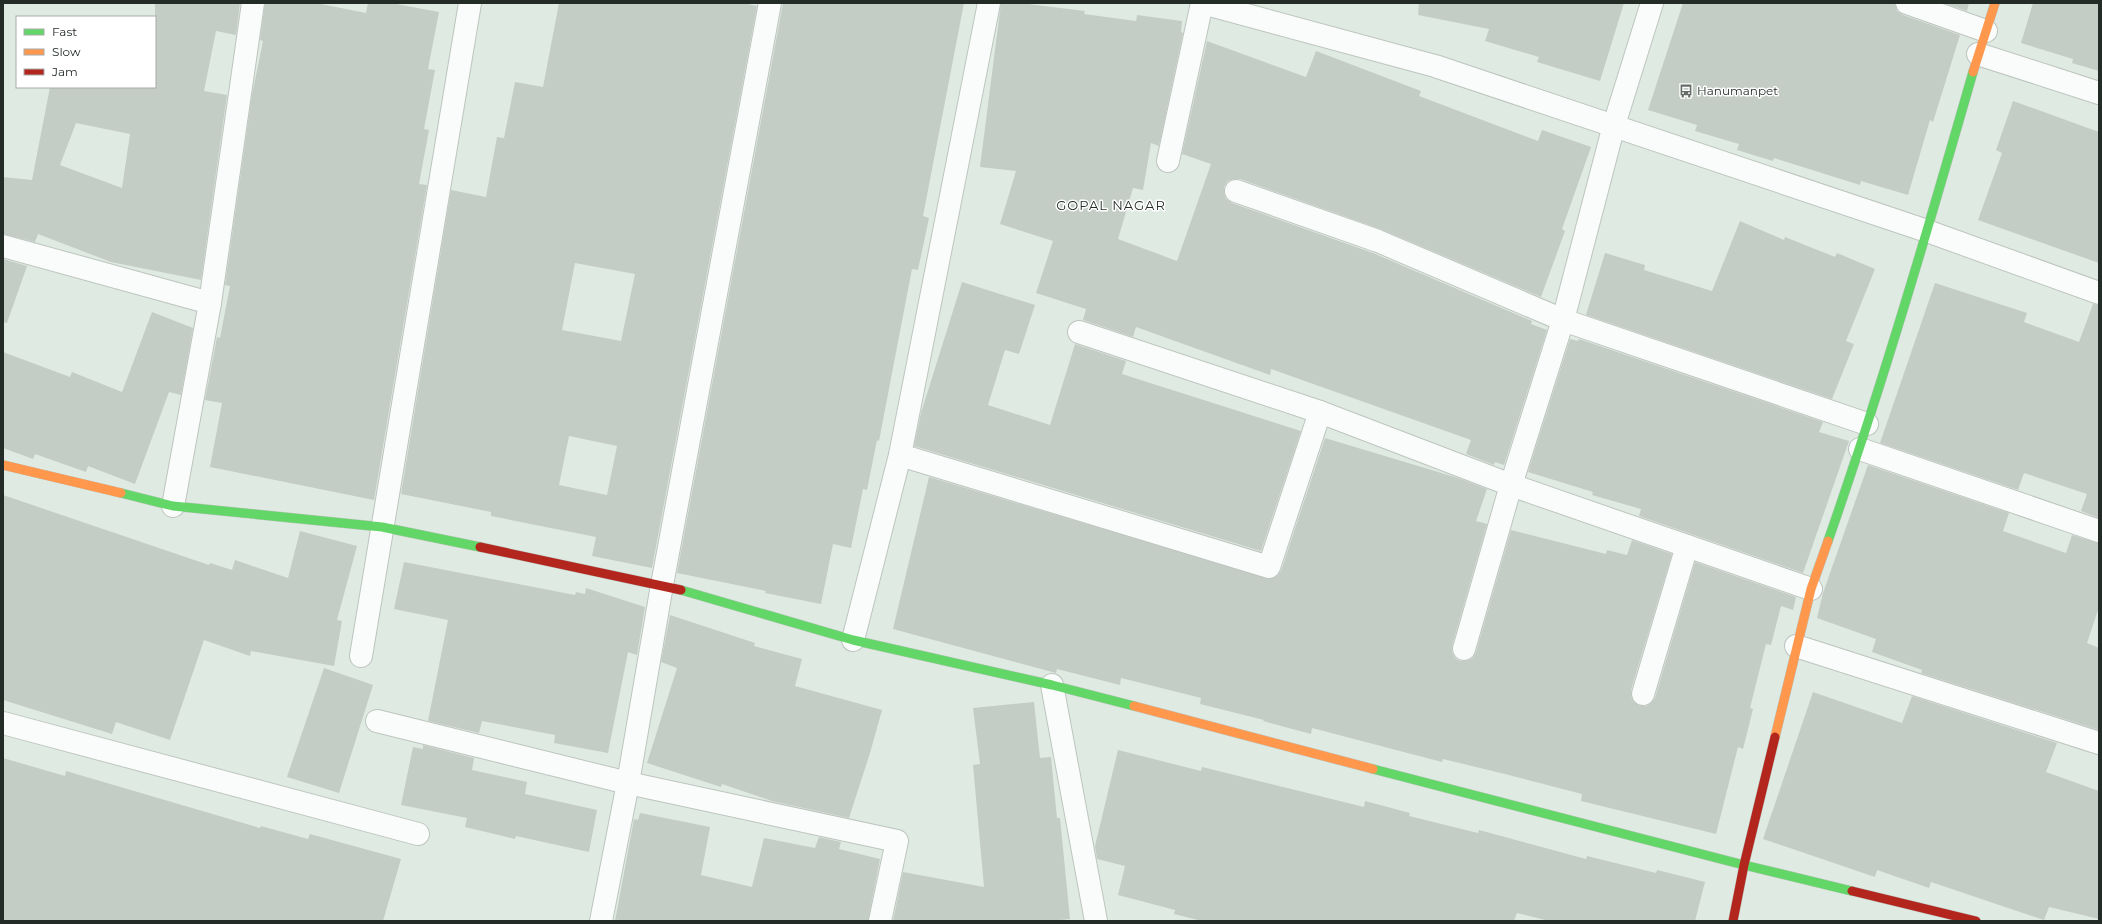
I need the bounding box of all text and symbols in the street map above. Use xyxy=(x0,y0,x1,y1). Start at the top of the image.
legend xyxy=(16,16,156,88)
text: Fast xyxy=(52,24,77,39)
text: Slow xyxy=(52,44,81,59)
text: Jam xyxy=(51,64,78,79)
bus stop icon: Hanumanpet xyxy=(1678,83,1694,99)
place label: Hanumanpet xyxy=(1697,83,1778,98)
district label: GOPAL NAGAR xyxy=(1056,197,1166,213)

